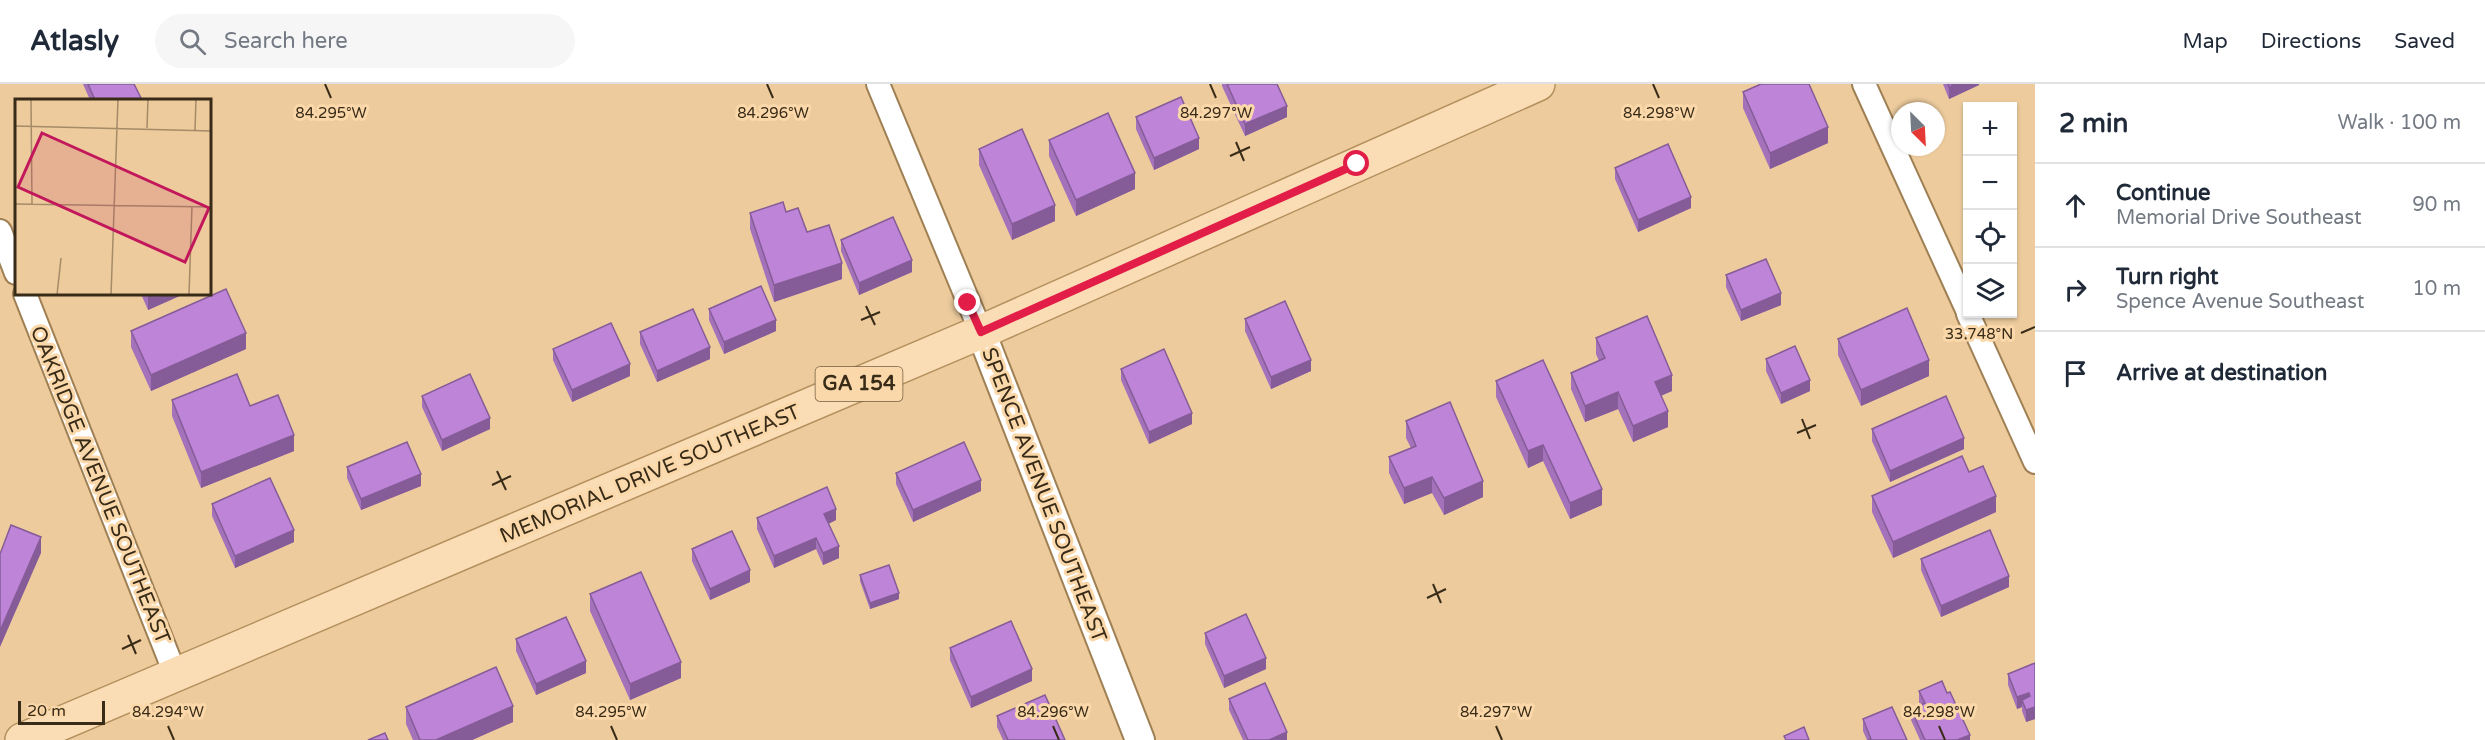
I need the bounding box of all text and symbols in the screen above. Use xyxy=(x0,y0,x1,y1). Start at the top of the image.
search box xyxy=(155,14,575,68)
text: Atlasly xyxy=(30,24,119,58)
icon: search xyxy=(176,25,209,58)
text: Search here xyxy=(224,28,348,54)
text: Map xyxy=(2182,29,2228,54)
text: Directions xyxy=(2261,29,2361,54)
text: Saved xyxy=(2394,29,2455,54)
inset map xyxy=(15,99,212,296)
north arrow xyxy=(1891,102,1945,156)
map controls xyxy=(1963,102,2017,318)
button: + xyxy=(1963,102,2017,156)
text: 84.295°W xyxy=(295,104,367,122)
text: 84.296°W xyxy=(737,104,809,122)
text: 84.297°W xyxy=(1180,104,1252,122)
text: 84.298°W xyxy=(1623,104,1695,122)
text: 2 min xyxy=(2059,108,2128,139)
text: Walk · 100 m xyxy=(2338,111,2461,135)
route start xyxy=(1343,150,1369,176)
button: − xyxy=(1963,156,2017,210)
text: Continue xyxy=(2116,180,2211,206)
icon: ahead xyxy=(2059,189,2092,222)
text: 90 m xyxy=(2412,193,2461,217)
text: Memorial Drive Southeast xyxy=(2116,206,2362,230)
button: locate xyxy=(1963,210,2017,264)
button: layers xyxy=(1963,264,2017,318)
text: Turn right xyxy=(2116,264,2218,290)
icon: right xyxy=(2059,273,2092,306)
text: 10 m xyxy=(2412,277,2461,301)
route end xyxy=(954,289,980,315)
text: Spence Avenue Southeast xyxy=(2116,290,2364,314)
street label: OAKRIDGE AVENUE SOUTHEAST xyxy=(25,322,176,648)
text: 33.748°N xyxy=(1945,325,2013,343)
street label: SPENCE AVENUE SOUTHEAST xyxy=(976,344,1112,646)
icon: arrive xyxy=(2059,357,2092,390)
text: Arrive at destination xyxy=(2116,360,2327,386)
road number: GA 154 xyxy=(816,367,902,401)
street label: MEMORIAL DRIVE SOUTHEAST xyxy=(496,399,804,549)
scale bar xyxy=(18,698,105,726)
text: 20 m xyxy=(27,701,66,721)
text: 84.294°W xyxy=(132,703,204,721)
text: 84.295°W xyxy=(575,703,647,721)
text: 84.296°W xyxy=(1017,703,1089,721)
text: 84.297°W xyxy=(1460,703,1532,721)
text: 84.298°W xyxy=(1903,703,1975,721)

